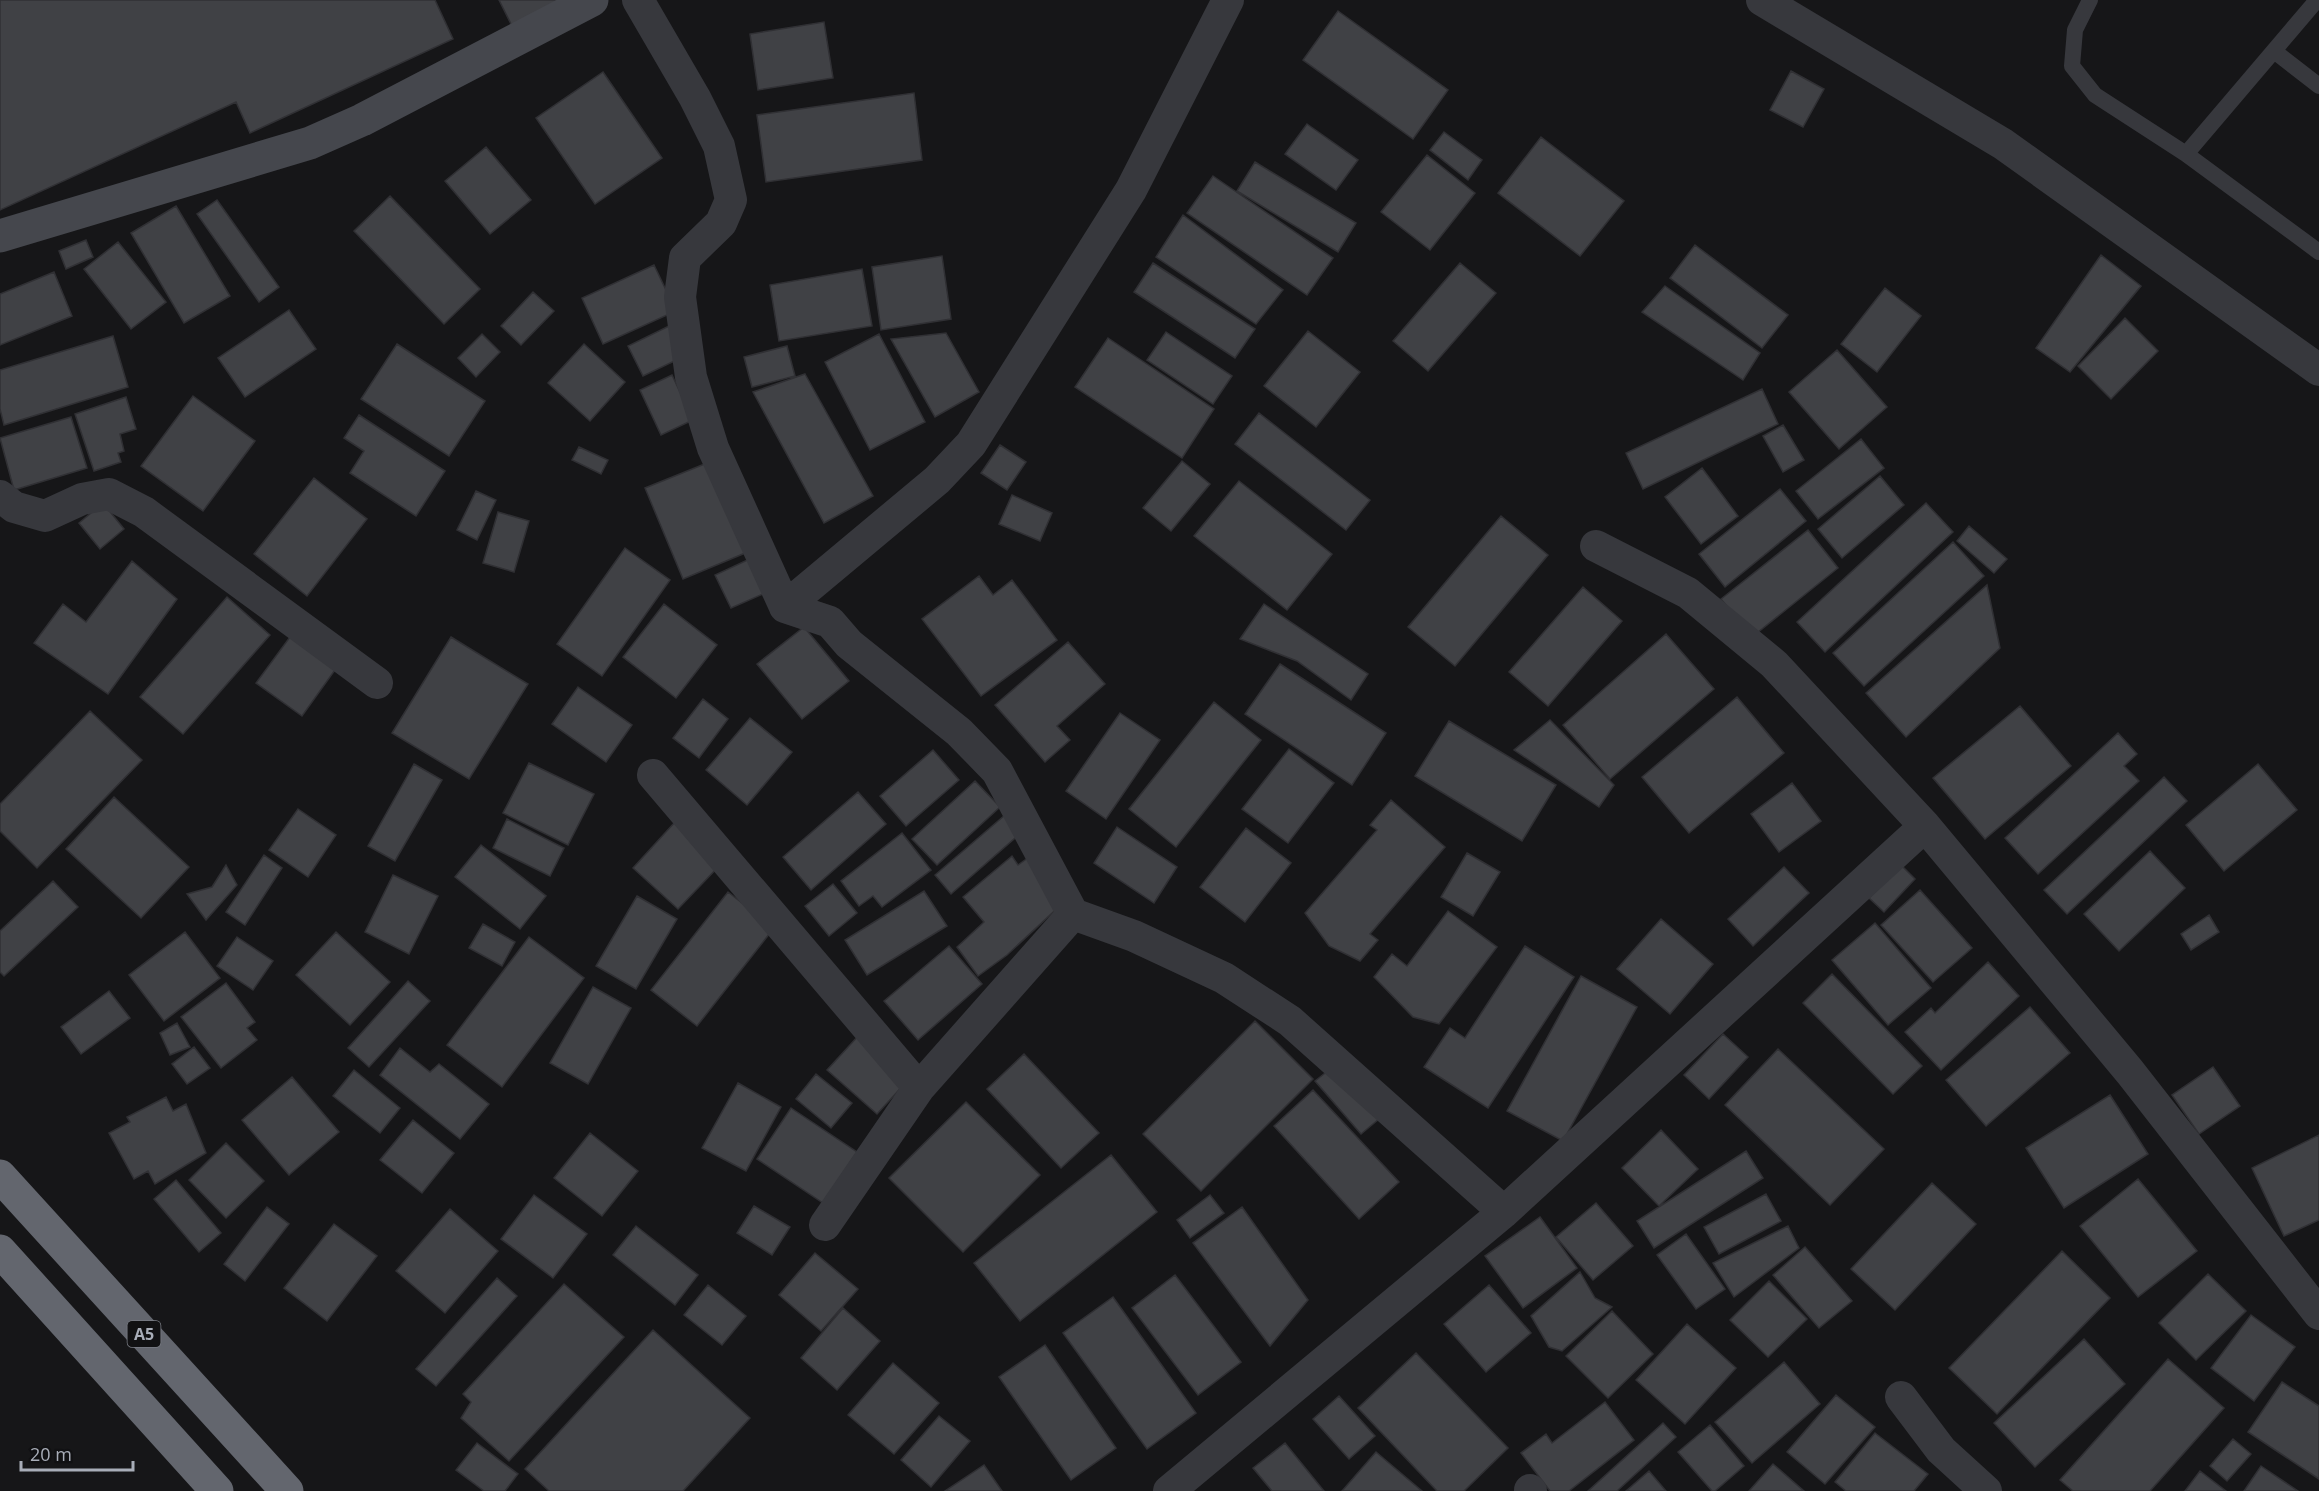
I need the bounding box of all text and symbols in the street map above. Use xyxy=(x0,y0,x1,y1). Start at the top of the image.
road number: A5 xyxy=(128,1321,160,1347)
scale bar xyxy=(21,1434,134,1472)
text: 20 m xyxy=(30,1442,72,1466)

